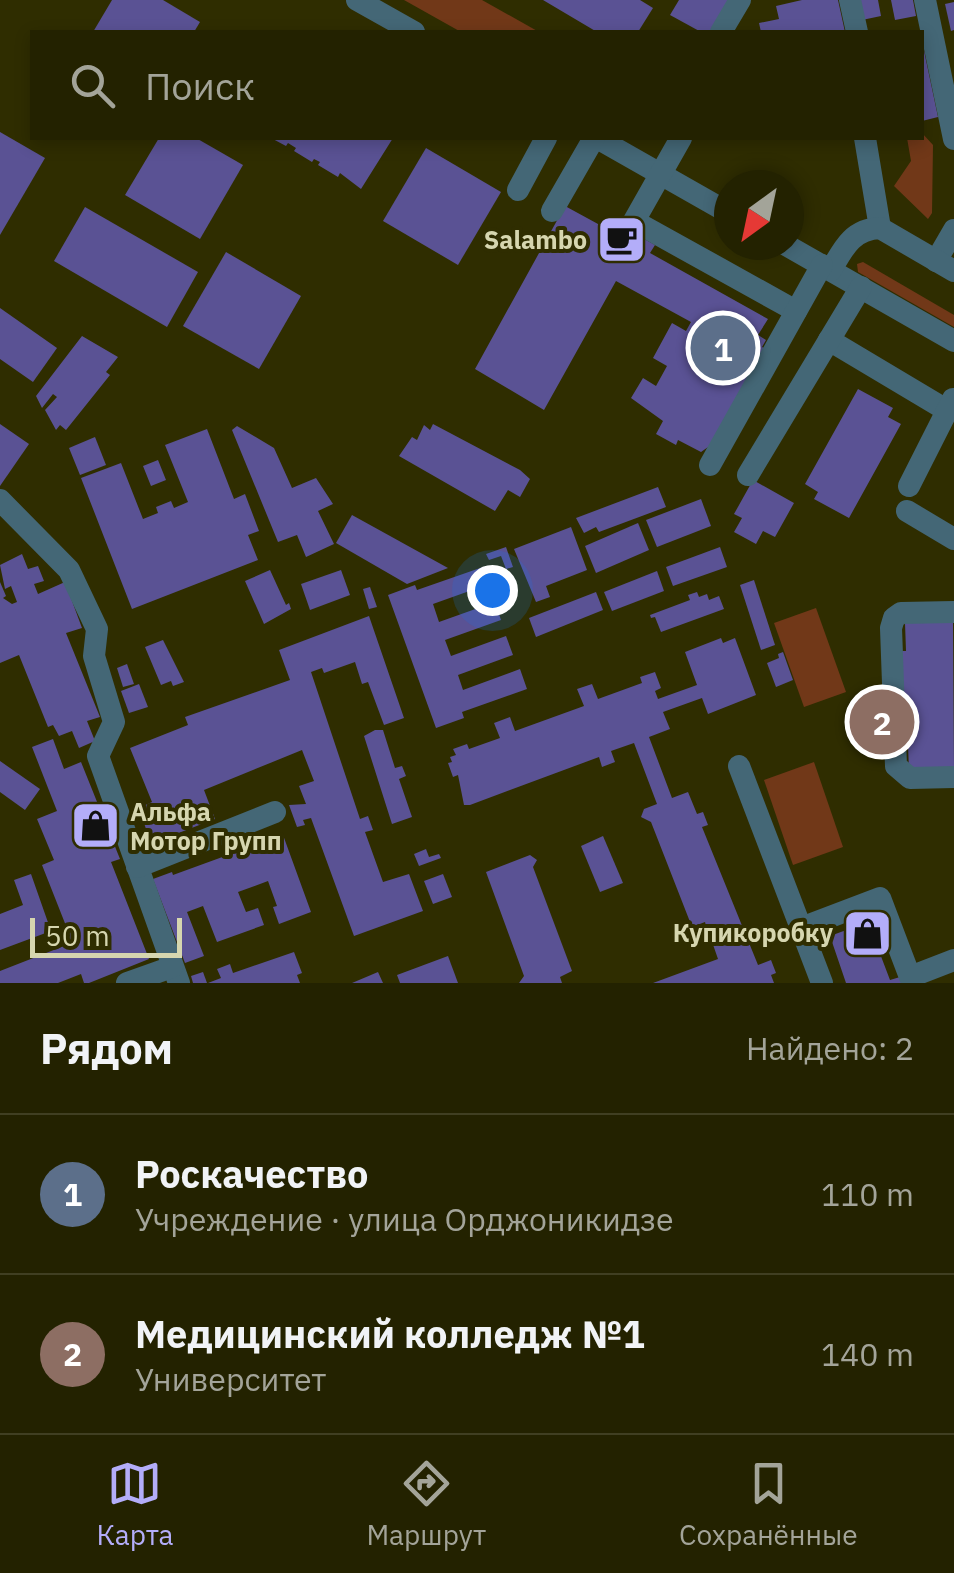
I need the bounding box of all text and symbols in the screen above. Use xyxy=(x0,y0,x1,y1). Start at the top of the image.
search box xyxy=(30,30,924,140)
icon: search xyxy=(65,58,120,113)
text: Поиск xyxy=(145,61,255,110)
north arrow xyxy=(714,170,804,260)
cafe icon: Salambo xyxy=(596,214,648,266)
place label: Salambo xyxy=(484,223,587,256)
pin: 1 xyxy=(690,310,756,386)
your location xyxy=(467,565,518,616)
pin: 2 xyxy=(850,684,914,760)
place label: Альфа Мотор Групп xyxy=(130,795,282,857)
shop icon: Альфа Мотор Групп xyxy=(69,800,121,852)
shop icon: Купикоробку xyxy=(842,907,894,959)
scale bar xyxy=(30,913,182,958)
place label: Купикоробку xyxy=(673,916,834,949)
text: 50 m xyxy=(45,917,110,954)
text: Рядом xyxy=(40,1021,173,1076)
text: Найдено: 2 xyxy=(746,1027,914,1069)
text: Роскачество xyxy=(135,1149,369,1198)
text: 1 xyxy=(63,1173,82,1215)
text: 110 m xyxy=(821,1173,914,1215)
text: Учреждение · улица Орджоникидзе xyxy=(135,1198,674,1240)
text: Медицинский колледж №1 xyxy=(135,1309,645,1358)
text: 2 xyxy=(63,1333,82,1375)
text: 140 m xyxy=(821,1333,914,1375)
text: Университет xyxy=(135,1358,326,1400)
tab: Карта xyxy=(96,1456,174,1553)
tab: Маршрут xyxy=(366,1456,486,1553)
tab: Сохранённые xyxy=(679,1456,858,1553)

